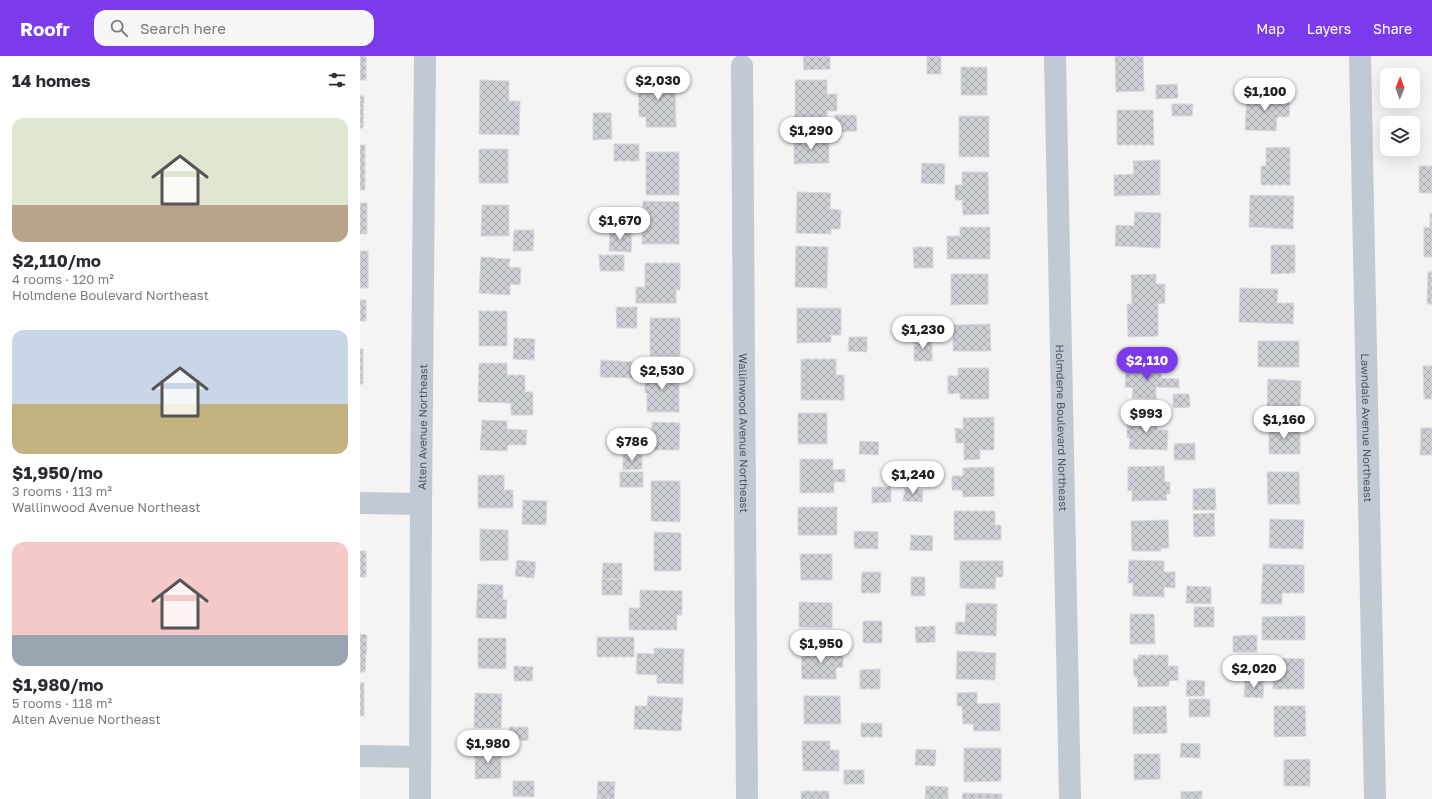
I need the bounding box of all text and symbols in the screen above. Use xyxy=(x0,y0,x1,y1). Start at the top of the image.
search box xyxy=(94,10,374,46)
text: Roofr xyxy=(20,17,70,40)
icon: search xyxy=(108,17,130,39)
text: Search here xyxy=(140,19,226,37)
text: Map xyxy=(1256,20,1285,37)
text: Layers xyxy=(1307,20,1351,37)
text: Share xyxy=(1373,20,1412,37)
pin: $2,030 xyxy=(625,67,691,101)
north arrow xyxy=(1380,68,1420,108)
map controls xyxy=(1380,68,1420,156)
icon: filters xyxy=(326,69,348,91)
text: 14 homes xyxy=(12,70,91,91)
text: $2,030 xyxy=(635,72,681,88)
pin: $1,100 xyxy=(1232,78,1298,112)
text: $1,100 xyxy=(1243,83,1287,99)
button: layers xyxy=(1380,116,1420,156)
pin: $1,290 xyxy=(778,117,844,151)
text: $1,290 xyxy=(789,122,833,138)
icon: home xyxy=(144,144,216,216)
pin: $1,670 xyxy=(587,207,653,241)
text: $1,670 xyxy=(598,212,642,228)
text: $2,110/mo xyxy=(12,250,101,271)
text: 4 rooms · 120 m² xyxy=(12,271,114,287)
text: Holmdene Boulevard Northeast xyxy=(12,287,209,303)
pin: $1,230 xyxy=(890,316,956,350)
text: $1,230 xyxy=(901,321,945,337)
street label: Holmdene Boulevard Northeast xyxy=(1054,344,1071,511)
pin: $2,110 xyxy=(1114,347,1180,381)
text: $2,110 xyxy=(1126,352,1168,368)
street label: Wallinwood Avenue Northeast xyxy=(737,353,752,513)
street label: Lawndale Avenue Northeast xyxy=(1360,353,1376,502)
icon: home xyxy=(144,356,216,428)
pin: $2,530 xyxy=(629,357,695,391)
text: $2,530 xyxy=(639,362,685,378)
street label: Alten Avenue Northeast xyxy=(415,364,429,490)
pin: $993 xyxy=(1122,400,1170,434)
text: $993 xyxy=(1129,405,1163,421)
pin: $1,160 xyxy=(1251,406,1317,440)
text: $1,160 xyxy=(1263,411,1305,427)
pin: $786 xyxy=(608,428,656,462)
text: $786 xyxy=(616,433,648,449)
pin: $1,240 xyxy=(880,461,946,495)
text: $1,950/mo xyxy=(12,462,103,483)
text: $1,240 xyxy=(891,466,935,482)
text: 3 rooms · 113 m² xyxy=(12,483,112,499)
text: Wallinwood Avenue Northeast xyxy=(12,499,201,515)
icon: home xyxy=(144,568,216,640)
pin: $1,950 xyxy=(788,630,854,664)
text: $1,950 xyxy=(799,635,843,651)
pin: $2,020 xyxy=(1221,655,1287,689)
text: $2,020 xyxy=(1231,660,1277,676)
text: $1,980/mo xyxy=(12,674,104,695)
text: 5 rooms · 118 m² xyxy=(12,695,112,711)
text: Alten Avenue Northeast xyxy=(12,711,161,727)
pin: $1,980 xyxy=(455,730,521,764)
text: $1,980 xyxy=(466,735,510,751)

